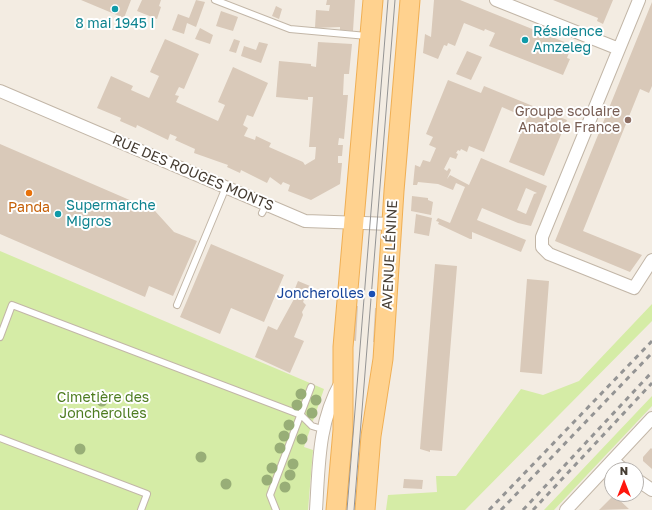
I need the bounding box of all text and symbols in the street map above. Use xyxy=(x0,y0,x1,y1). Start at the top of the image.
marker: 8 mai 1945 I xyxy=(110,4,120,14)
place label: 8 mai 1945 I xyxy=(75,16,155,32)
place label: Résidence Amzeleg xyxy=(533,24,603,56)
marker: Résidence Amzeleg xyxy=(520,35,530,45)
place label: Groupe scolaire Anatole France xyxy=(515,104,620,136)
marker: Groupe scolaire Anatole France xyxy=(623,115,633,125)
street label: RUE DES ROUGES MONTS xyxy=(110,131,276,215)
marker: Panda xyxy=(24,188,34,198)
place label: Supermarche Migros xyxy=(66,198,156,230)
place label: Panda xyxy=(8,200,50,216)
street label: AVENUE LÉNINE xyxy=(379,200,401,310)
marker: Supermarche Migros xyxy=(53,209,63,219)
place label: Joncherolles xyxy=(277,286,364,302)
marker: Joncherolles xyxy=(367,289,377,299)
park label: Cimetière des Joncherolles xyxy=(57,390,149,422)
north arrow xyxy=(604,462,644,502)
text: N xyxy=(620,464,628,477)

